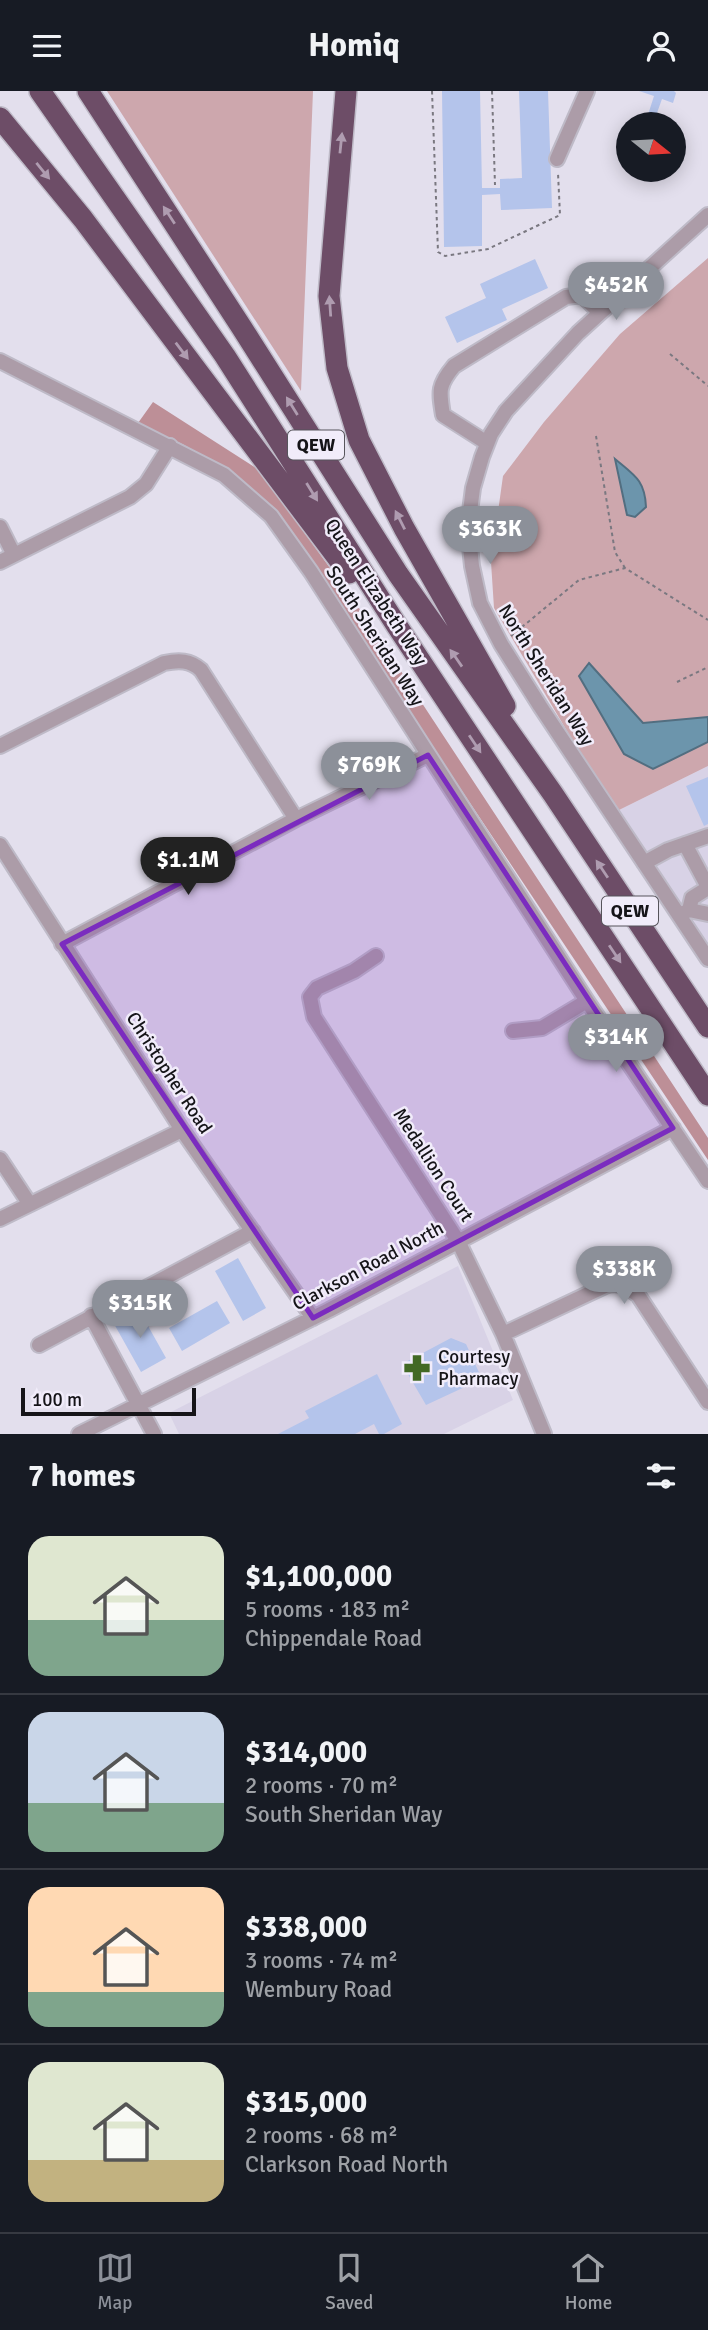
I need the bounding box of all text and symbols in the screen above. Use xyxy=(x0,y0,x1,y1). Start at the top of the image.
text: Homiq xyxy=(308,26,400,65)
icon: menu xyxy=(28,27,66,65)
icon: person xyxy=(642,27,680,65)
north arrow xyxy=(616,112,686,182)
map controls xyxy=(616,112,686,182)
one-way arrow xyxy=(336,132,347,154)
one-way arrow xyxy=(36,161,51,179)
one-way arrow xyxy=(162,205,175,225)
pin: $452K xyxy=(567,263,665,322)
text: $452K xyxy=(584,270,648,299)
one-way arrow xyxy=(325,295,336,317)
one-way arrow xyxy=(175,342,189,360)
one-way arrow xyxy=(285,397,298,416)
road number: QEW xyxy=(288,431,344,459)
one-way arrow xyxy=(305,483,318,502)
pin: $363K xyxy=(441,507,539,566)
one-way arrow xyxy=(394,510,406,530)
street label: Queen Elizabeth Way xyxy=(320,514,432,670)
text: $363K xyxy=(458,514,522,543)
street label: South Sheridan Way xyxy=(321,561,429,711)
street label: North Sheridan Way xyxy=(493,600,599,750)
one-way arrow xyxy=(450,649,464,667)
one-way arrow xyxy=(469,734,482,754)
pin: $769K xyxy=(320,743,418,802)
text: $769K xyxy=(337,750,401,779)
pin: $1.1M xyxy=(139,837,237,897)
text: $1.1M xyxy=(156,845,220,874)
one-way arrow xyxy=(596,859,609,878)
road number: QEW xyxy=(602,897,658,925)
one-way arrow xyxy=(608,944,621,964)
street label: Christopher Road xyxy=(121,1007,217,1139)
pin: $314K xyxy=(567,1014,665,1074)
text: $314K xyxy=(584,1022,648,1051)
street label: Medallion Court xyxy=(387,1104,479,1227)
street label: Clarkson Road North xyxy=(288,1216,448,1316)
pin: $338K xyxy=(575,1247,673,1306)
text: $338K xyxy=(592,1254,656,1283)
pin: $315K xyxy=(91,1281,189,1340)
text: $315K xyxy=(108,1288,172,1317)
place label: Courtesy Pharmacy xyxy=(438,1345,518,1391)
pharmacy icon: Courtesy Pharmacy xyxy=(402,1353,432,1383)
scale bar xyxy=(21,1385,196,1417)
text: 100 m xyxy=(32,1388,82,1412)
icon: filters xyxy=(642,1457,680,1495)
text: 7 homes xyxy=(28,1458,135,1495)
text: $1,100,000 xyxy=(245,1558,392,1595)
icon: home xyxy=(84,1564,168,1648)
text: 5 rooms · 183 m² xyxy=(245,1595,410,1624)
text: Chippendale Road xyxy=(245,1624,422,1653)
text: $314,000 xyxy=(245,1734,367,1771)
icon: home xyxy=(84,1740,168,1824)
text: 2 rooms · 70 m² xyxy=(245,1771,398,1800)
text: South Sheridan Way xyxy=(245,1800,442,1829)
text: $338,000 xyxy=(245,1909,367,1946)
icon: home xyxy=(84,1915,168,1999)
text: 3 rooms · 74 m² xyxy=(245,1946,398,1975)
text: Wembury Road xyxy=(245,1975,392,2004)
text: $315,000 xyxy=(245,2084,367,2121)
icon: home xyxy=(84,2090,168,2174)
text: 2 rooms · 68 m² xyxy=(245,2121,398,2150)
text: Clarkson Road North xyxy=(245,2150,448,2179)
tab: Map xyxy=(96,2249,134,2315)
tab: Saved xyxy=(325,2249,373,2315)
tab: Home xyxy=(565,2249,612,2315)

